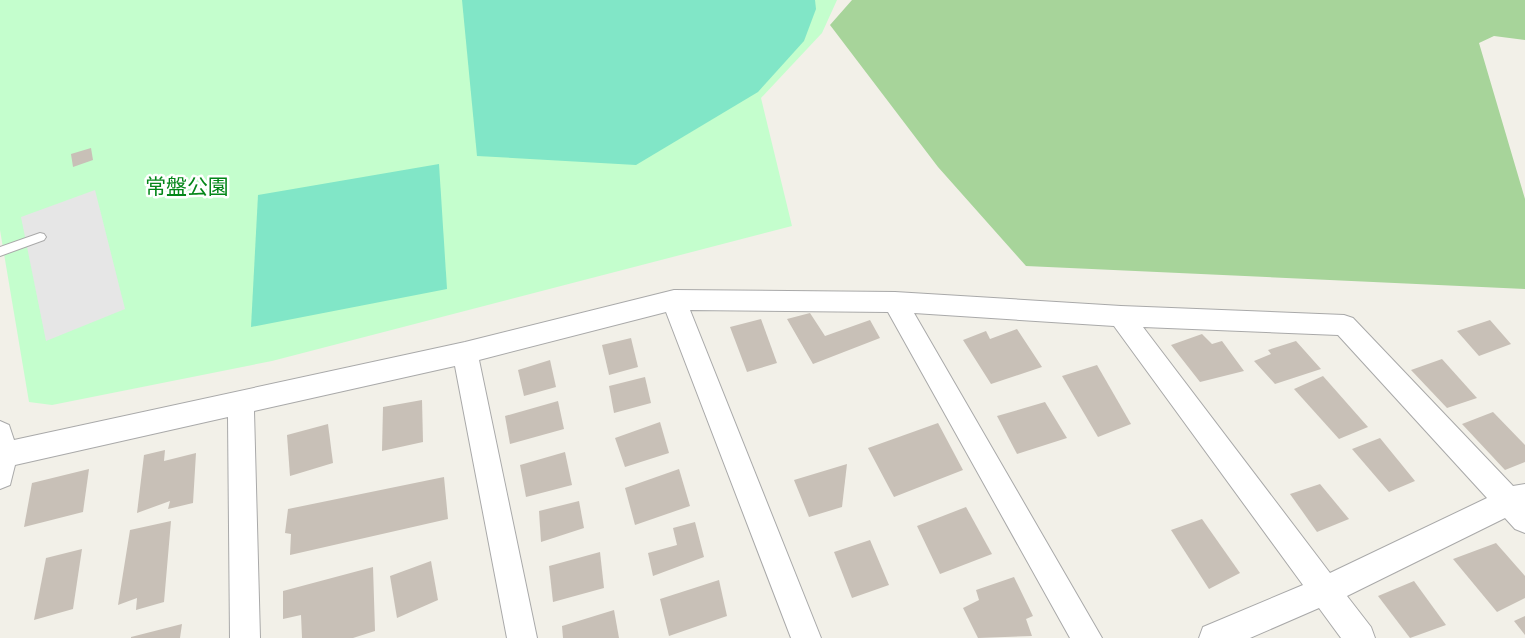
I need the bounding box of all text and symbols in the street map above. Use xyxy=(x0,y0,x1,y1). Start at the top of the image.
park label: 常盤公園 xyxy=(145,174,229,200)

